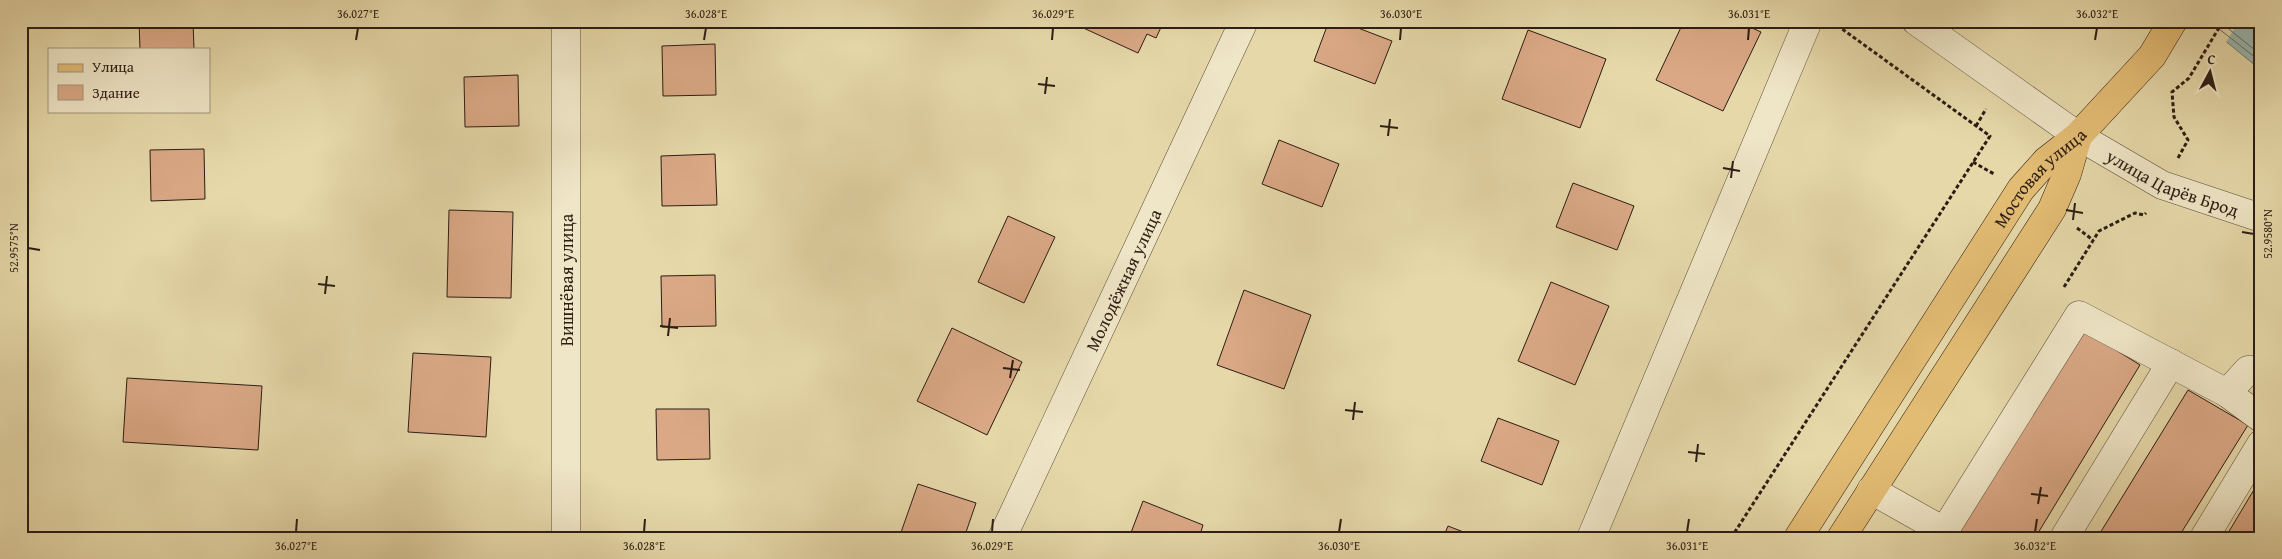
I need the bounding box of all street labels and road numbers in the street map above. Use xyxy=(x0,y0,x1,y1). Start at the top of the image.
street label: Мостовая улица xyxy=(1986,122,2093,233)
street label: улица Царёв Брод xyxy=(2101,141,2243,223)
street label: Молодёжная улица xyxy=(1078,204,1168,356)
street label: Вишнёвая улица xyxy=(553,213,580,346)

